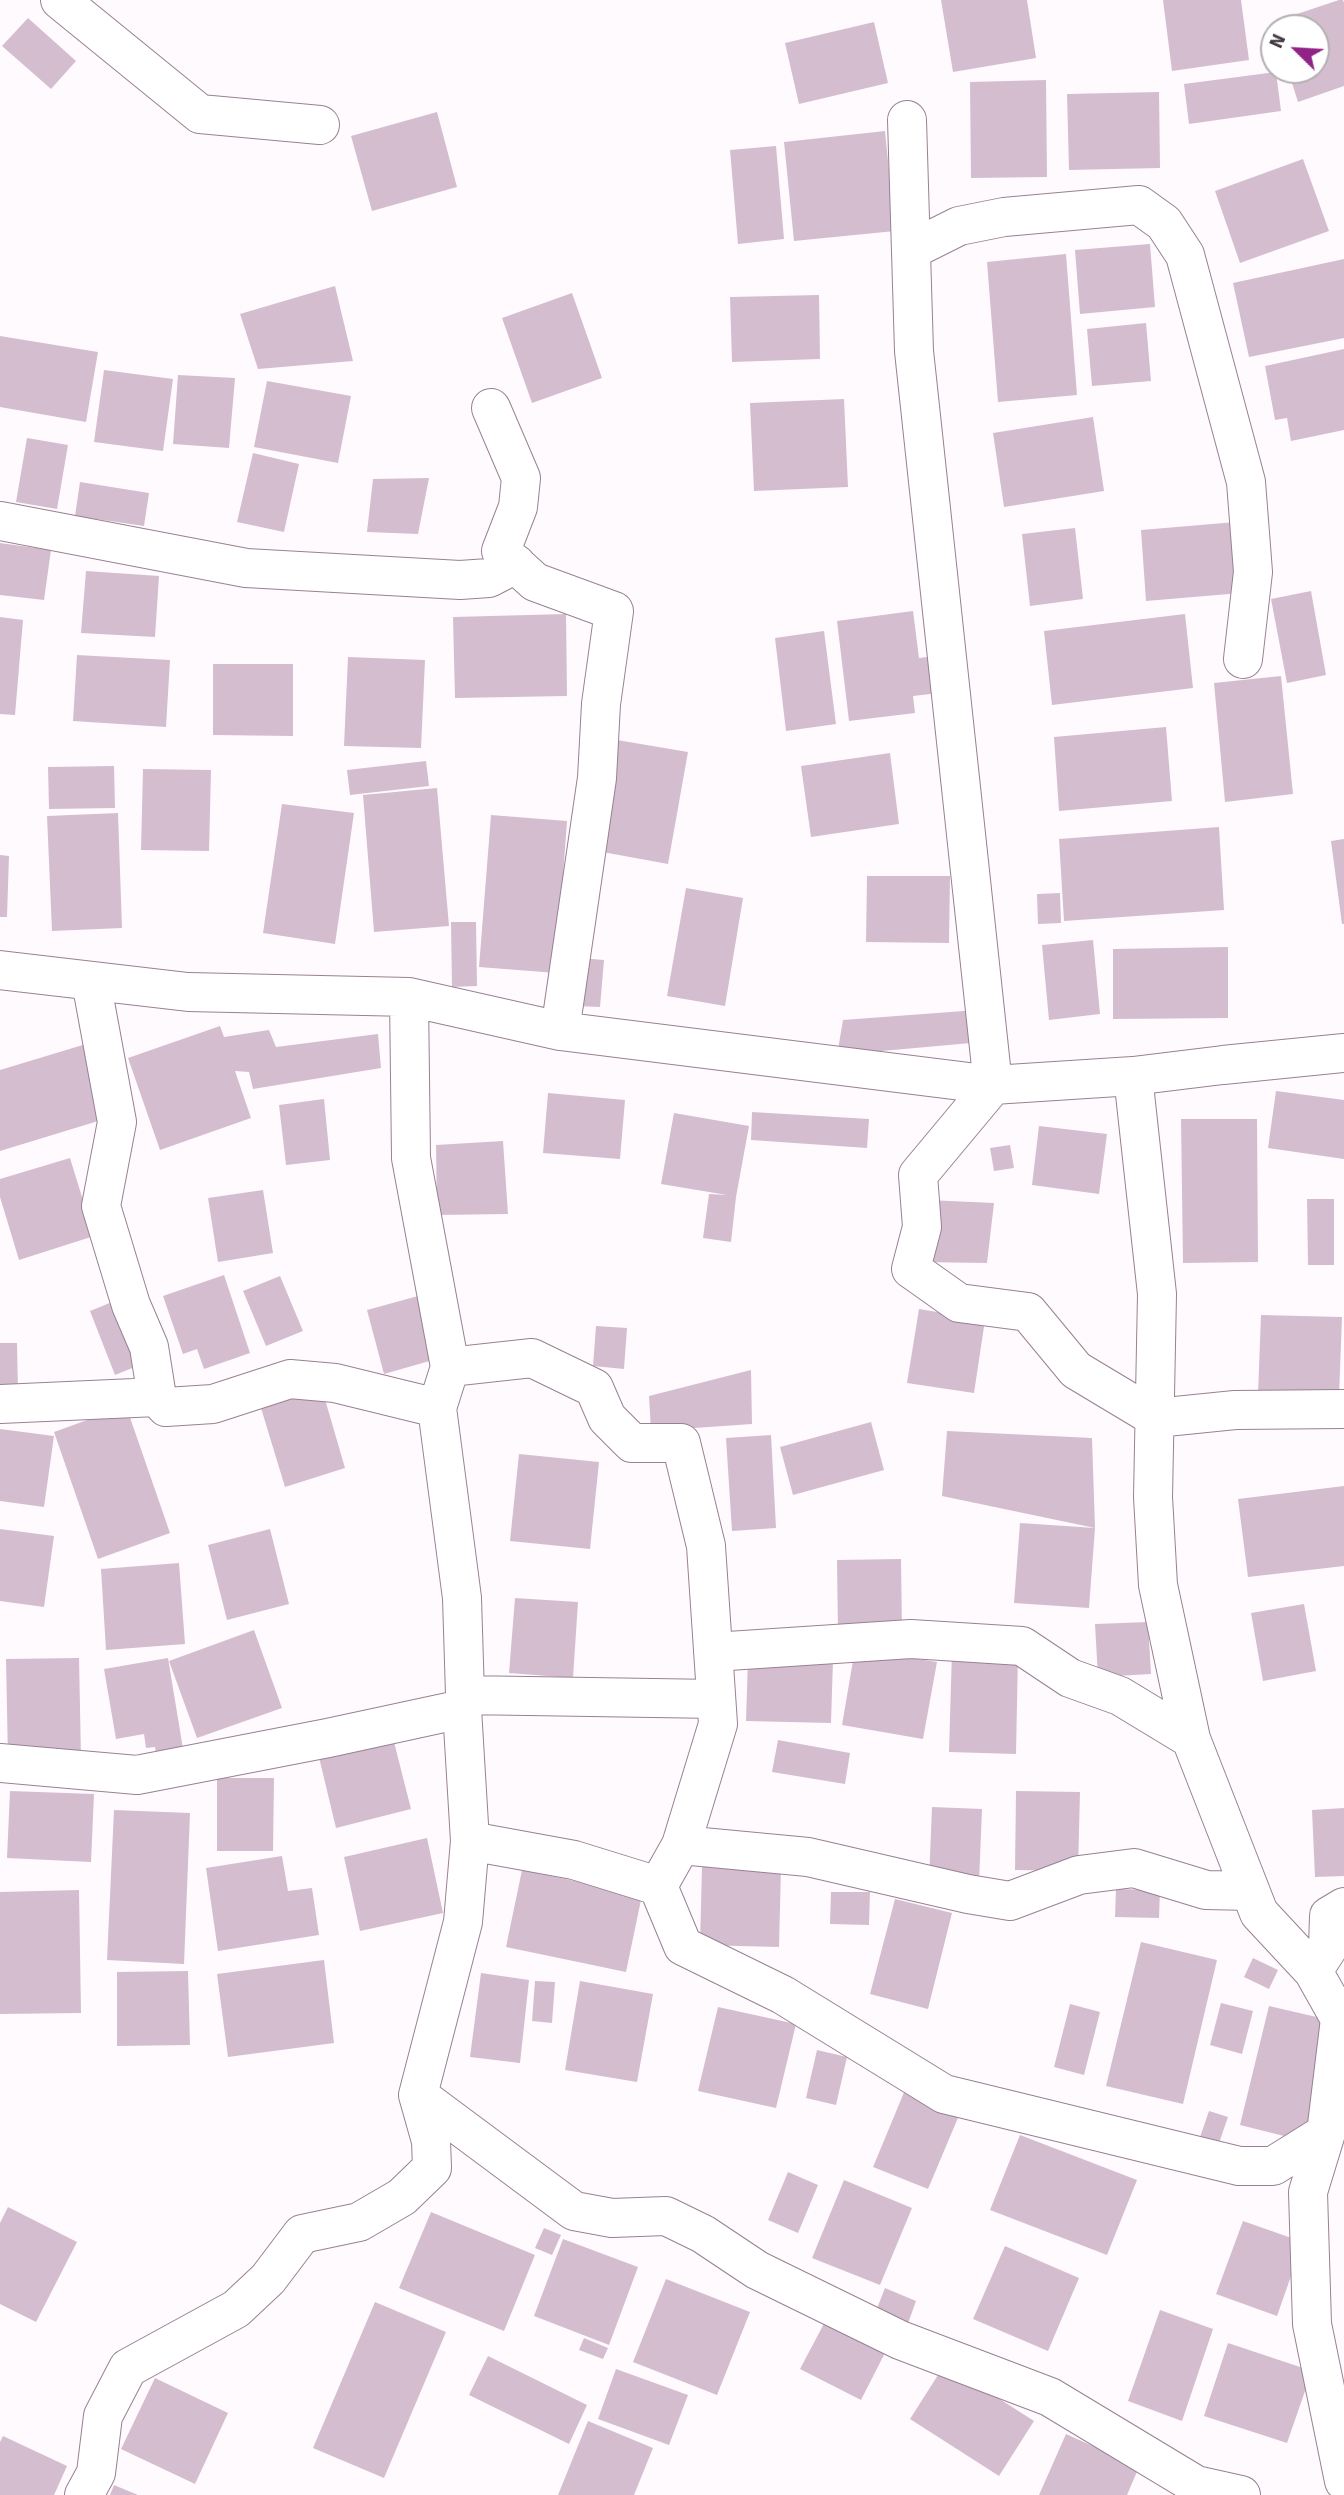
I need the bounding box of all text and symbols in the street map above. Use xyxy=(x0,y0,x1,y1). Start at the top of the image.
north arrow xyxy=(1260,14,1330,84)
text: N xyxy=(1264,30,1291,52)

